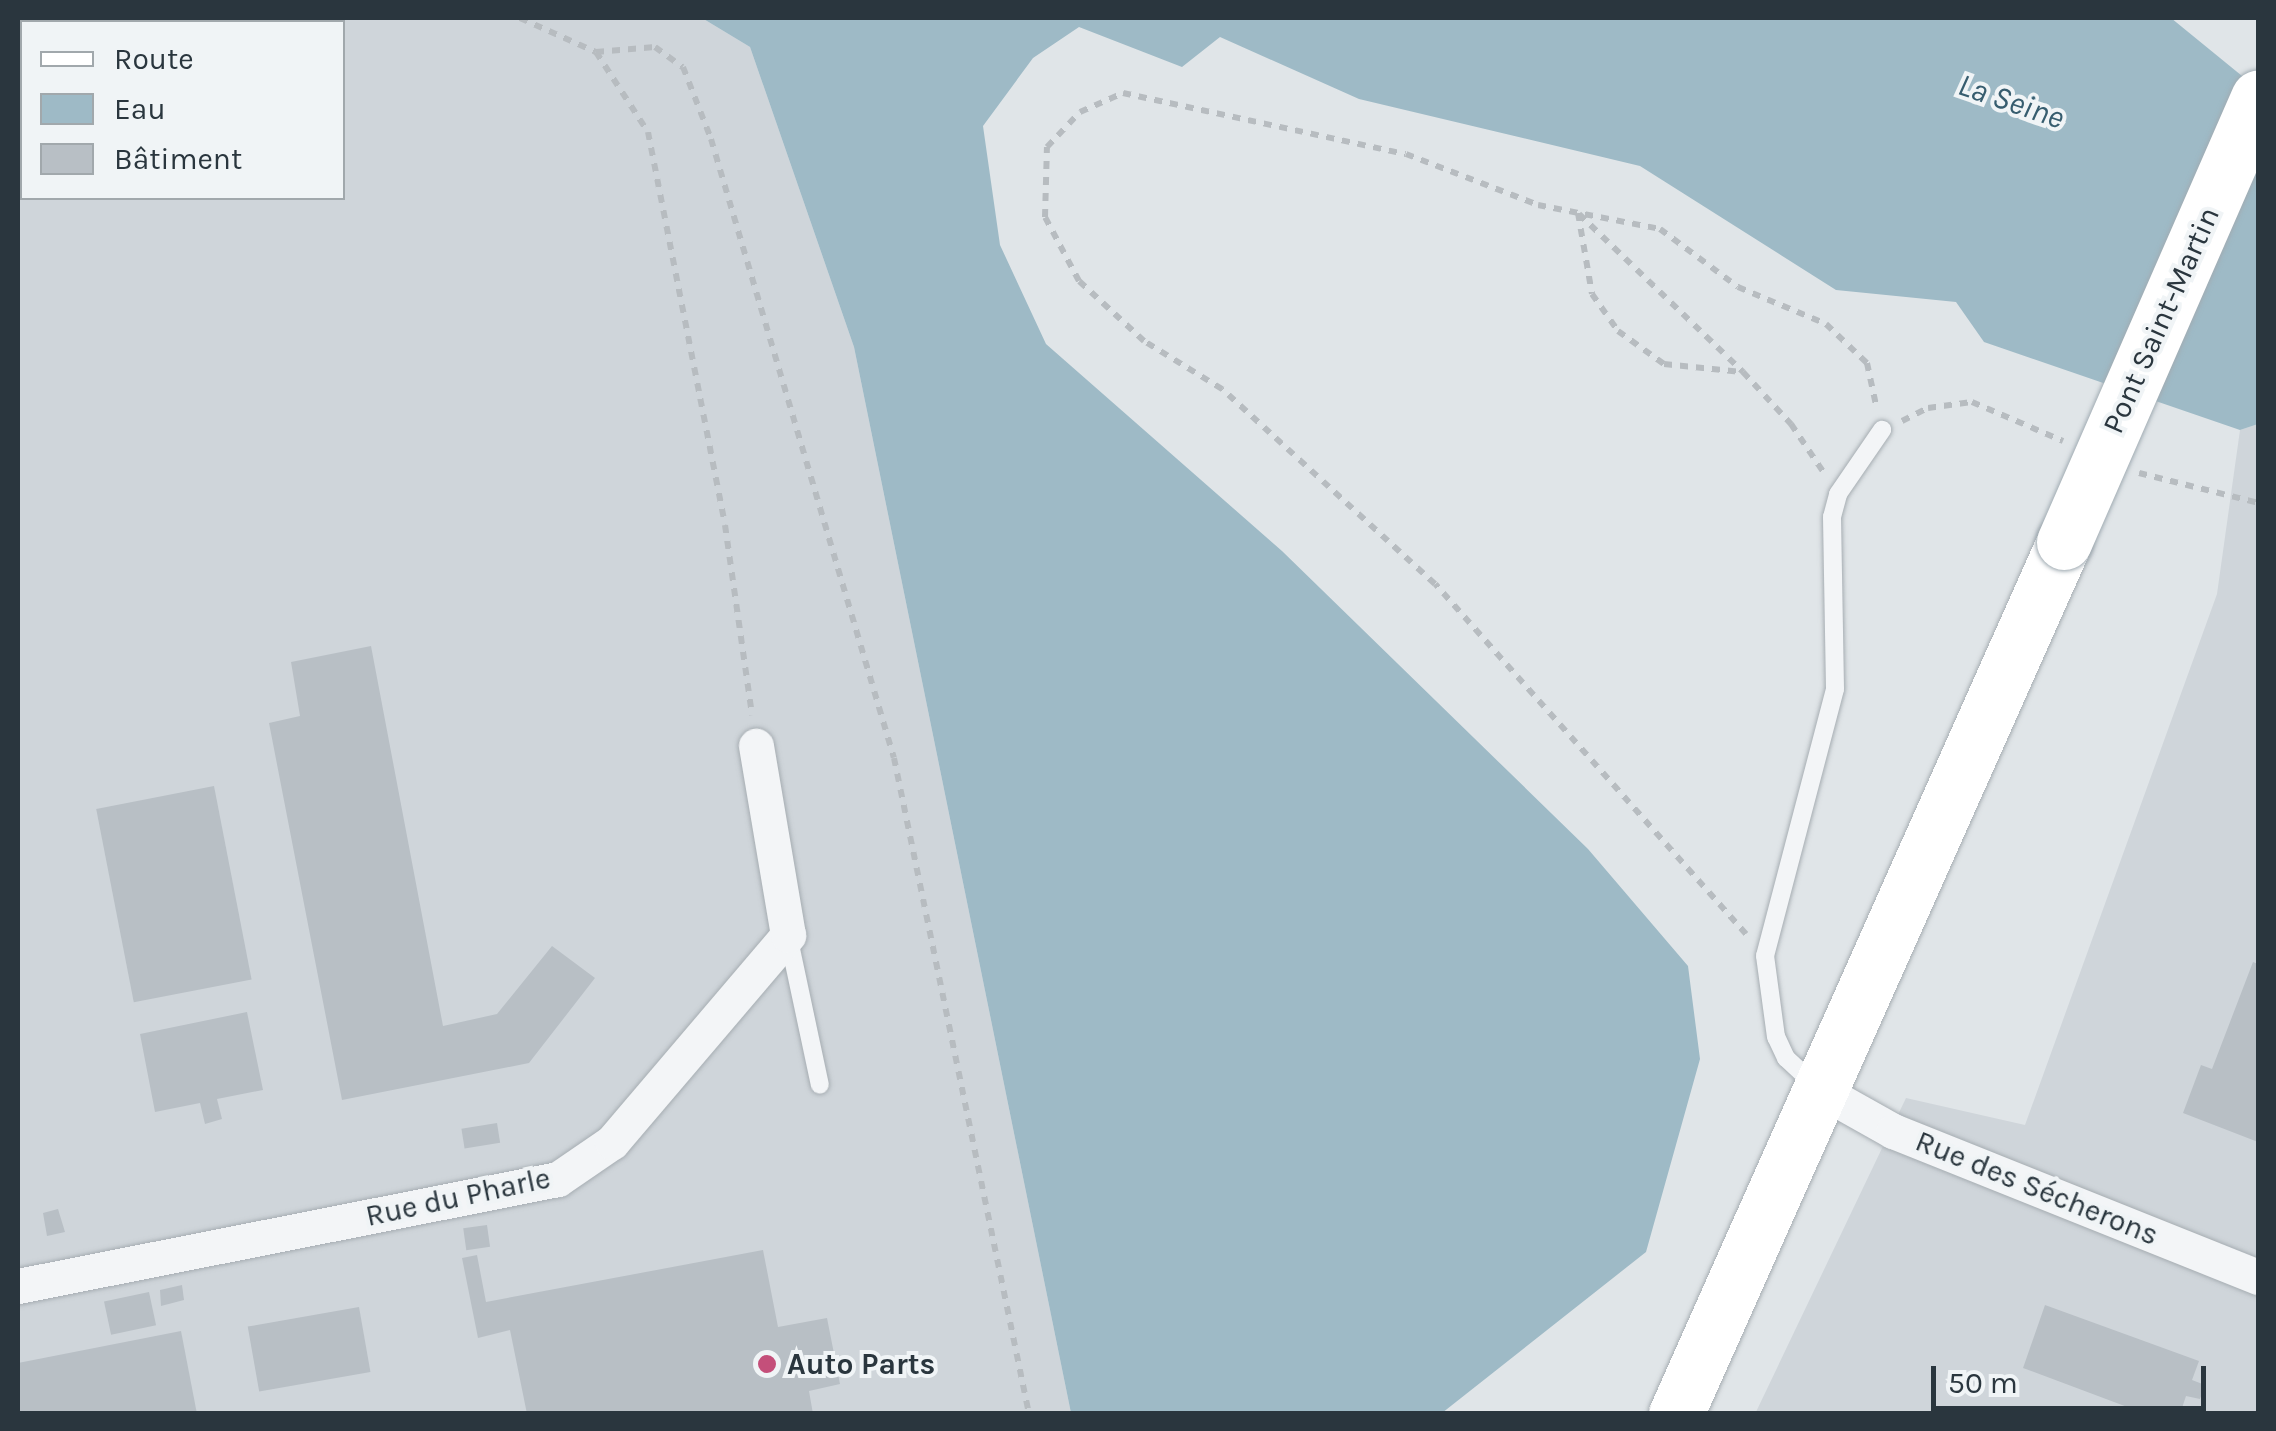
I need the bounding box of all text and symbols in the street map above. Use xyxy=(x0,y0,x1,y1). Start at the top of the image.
legend xyxy=(20,20,345,200)
text: Route xyxy=(114,41,194,77)
water label: La Seine xyxy=(1953,66,2069,138)
text: Eau xyxy=(114,91,166,127)
text: Bâtiment xyxy=(114,141,242,177)
street label: Pont Saint-Martin xyxy=(2095,201,2227,439)
street label: Rue des Sécherons xyxy=(1910,1123,2164,1253)
street label: Rue du Pharle xyxy=(362,1160,554,1234)
place label: Auto Parts xyxy=(787,1346,935,1382)
scale bar xyxy=(1936,1346,2211,1408)
marker: Auto Parts xyxy=(756,1353,778,1375)
text: 50 m xyxy=(1948,1365,2018,1401)

